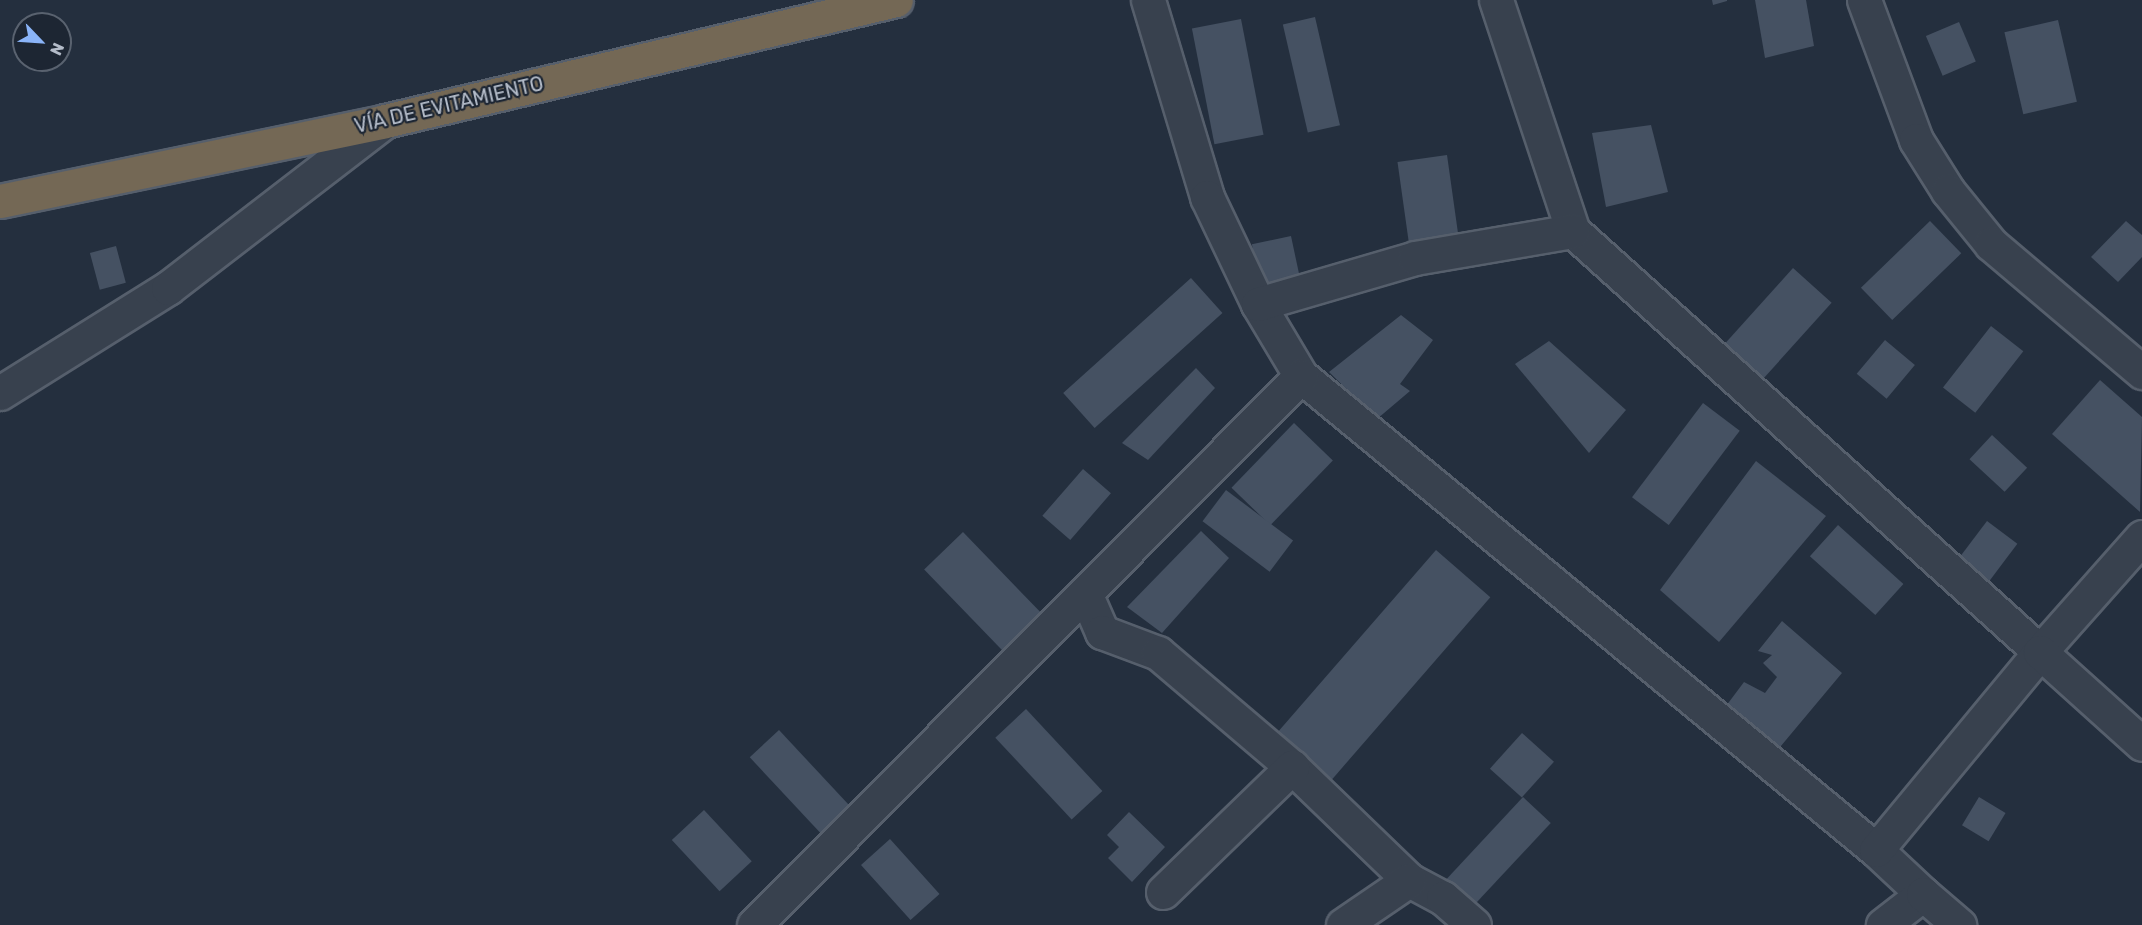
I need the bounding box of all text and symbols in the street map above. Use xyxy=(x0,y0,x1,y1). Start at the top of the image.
north arrow xyxy=(12,12,72,72)
text: N xyxy=(46,40,68,58)
street label: VÍA DE EVITAMIENTO xyxy=(352,72,546,138)

